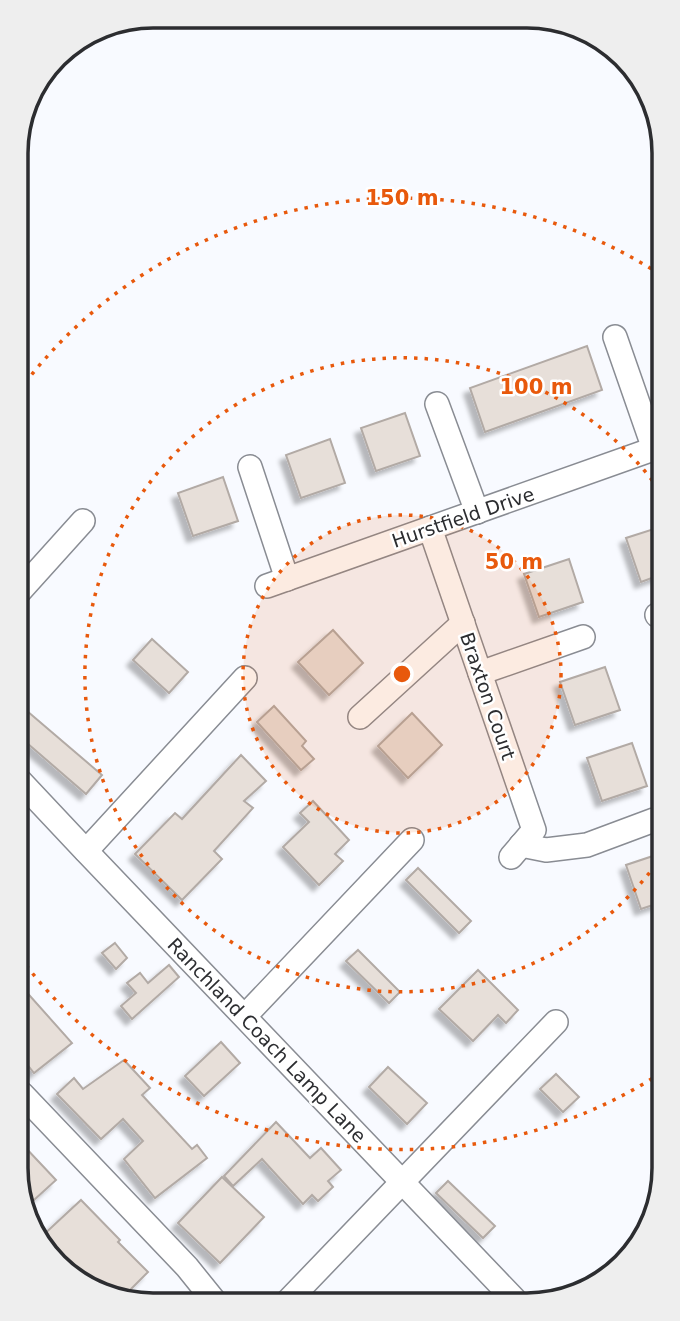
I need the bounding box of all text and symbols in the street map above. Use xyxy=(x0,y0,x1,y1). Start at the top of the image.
text: 150 m xyxy=(365,186,439,210)
text: 100 m xyxy=(499,375,573,399)
street label: Hurstfield Drive xyxy=(389,482,537,552)
text: 50 m xyxy=(485,550,543,574)
street label: Braxton Court xyxy=(456,629,520,763)
centre of rings xyxy=(390,662,414,686)
street label: Ranchland Coach Lamp Lane xyxy=(163,933,371,1147)

